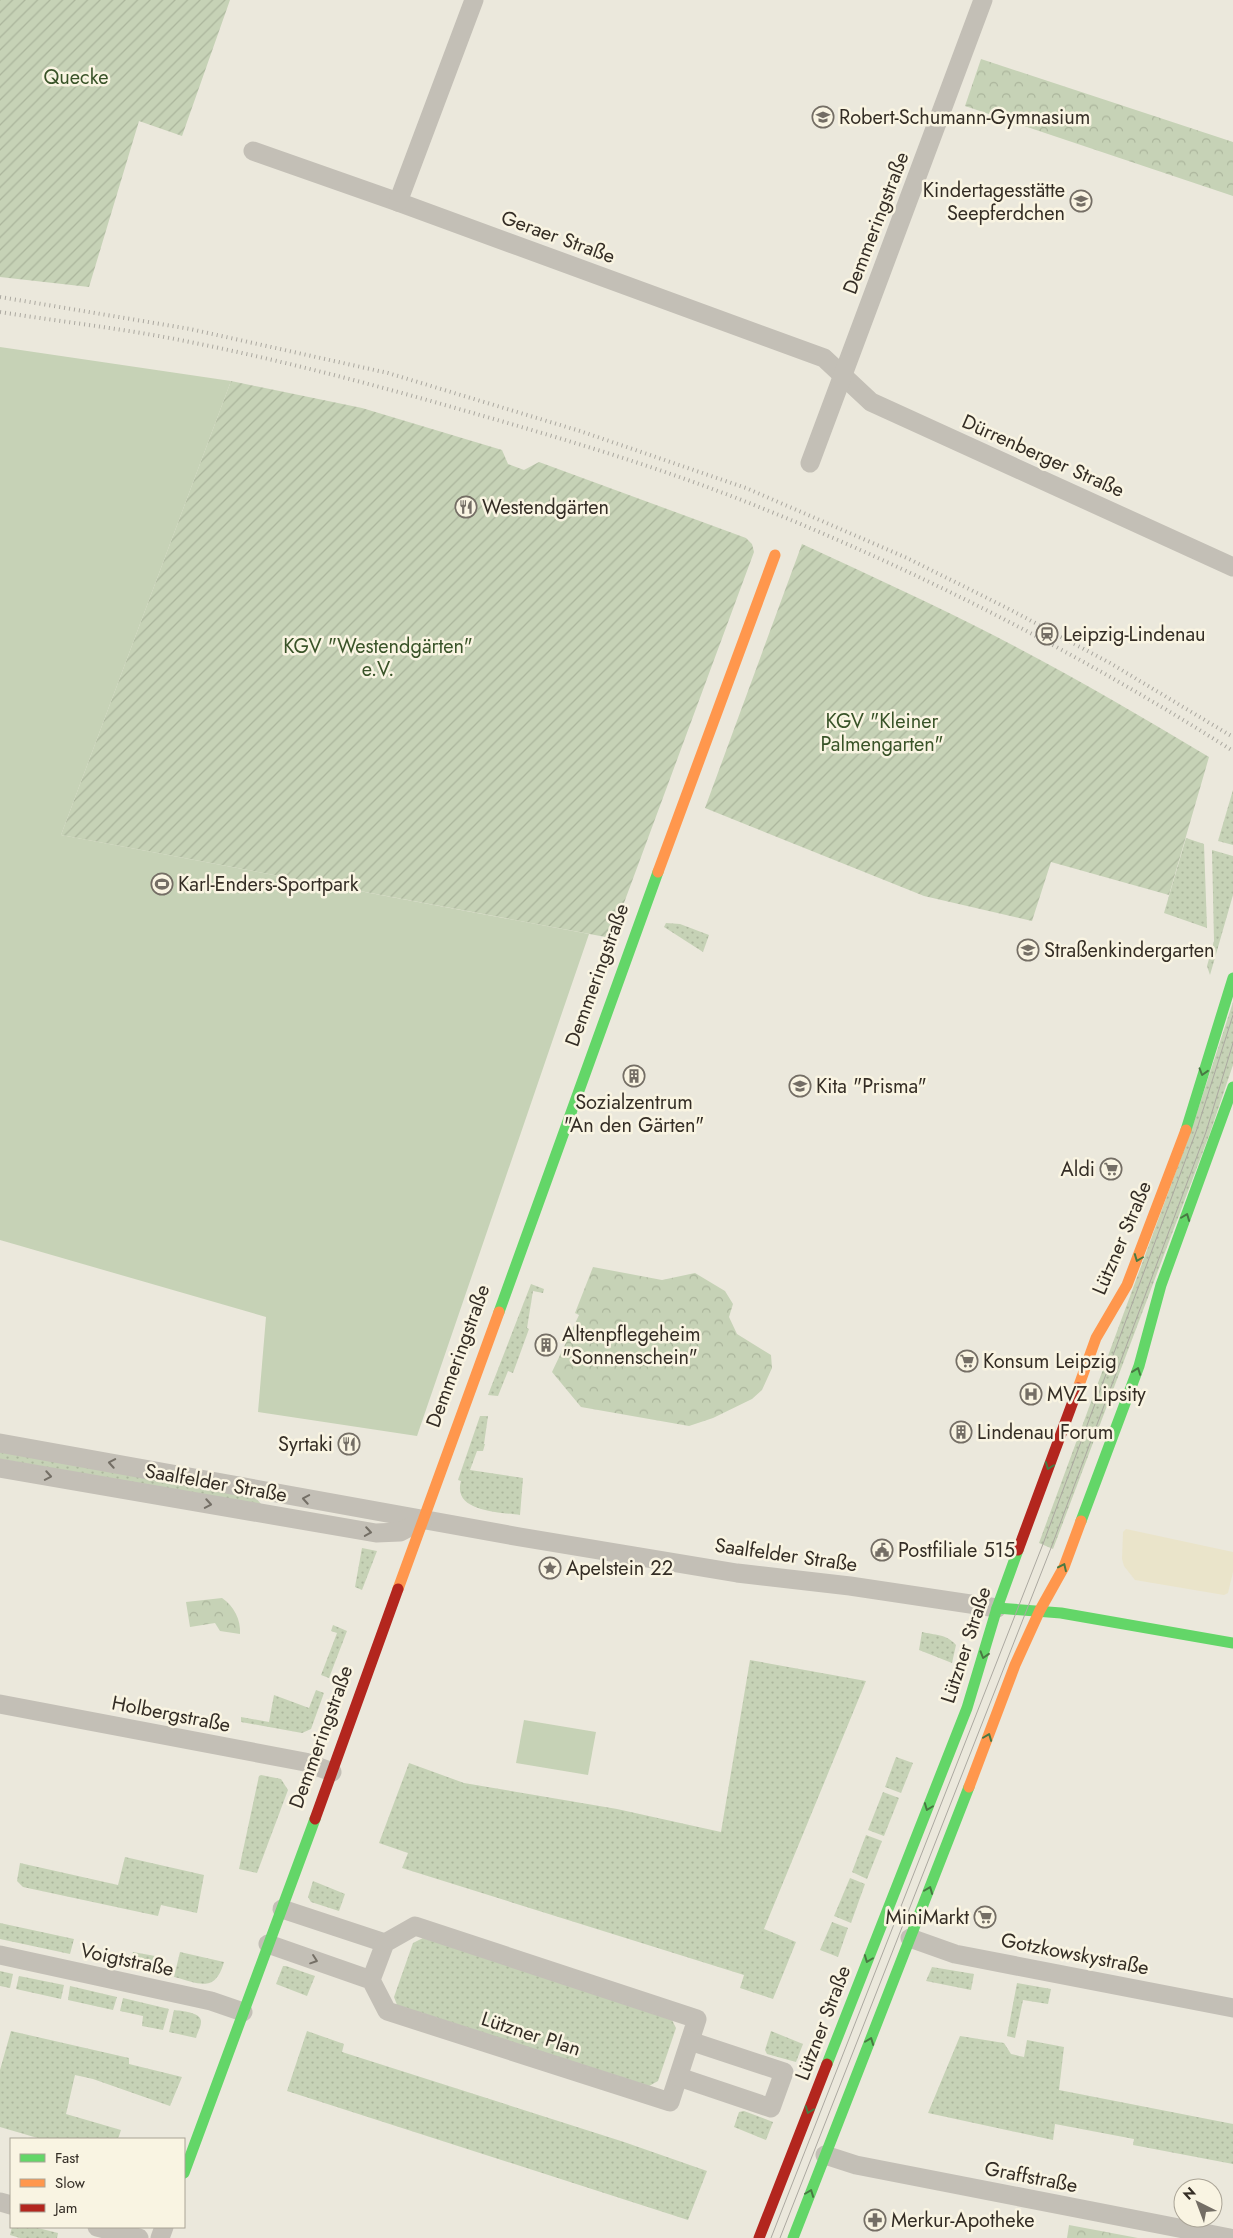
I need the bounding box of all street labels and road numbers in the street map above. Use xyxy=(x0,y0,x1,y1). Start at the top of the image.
street label: Demmeringstraße xyxy=(836,148,916,298)
street label: Geraer Straße xyxy=(497,203,619,271)
street label: Dürrenberger Straße xyxy=(957,407,1129,505)
street label: Demmeringstraße xyxy=(558,899,636,1051)
street label: Lützner Straße xyxy=(1085,1177,1159,1299)
street label: Demmeringstraße xyxy=(419,1280,497,1432)
street label: Saalfelder Straße xyxy=(143,1456,289,1510)
street label: Saalfelder Straße xyxy=(713,1531,859,1579)
street label: Lützner Straße xyxy=(934,1583,998,1707)
street label: Demmeringstraße xyxy=(282,1661,360,1813)
street label: Holbergstraße xyxy=(109,1688,233,1740)
street label: Gotzkowskystraße xyxy=(999,1925,1151,1983)
street label: Voigtstraße xyxy=(78,1936,176,1984)
street label: Lützner Straße xyxy=(788,1961,858,2085)
street label: Lützner Plan xyxy=(478,2004,584,2064)
street label: Graffstraße xyxy=(982,2154,1080,2200)

